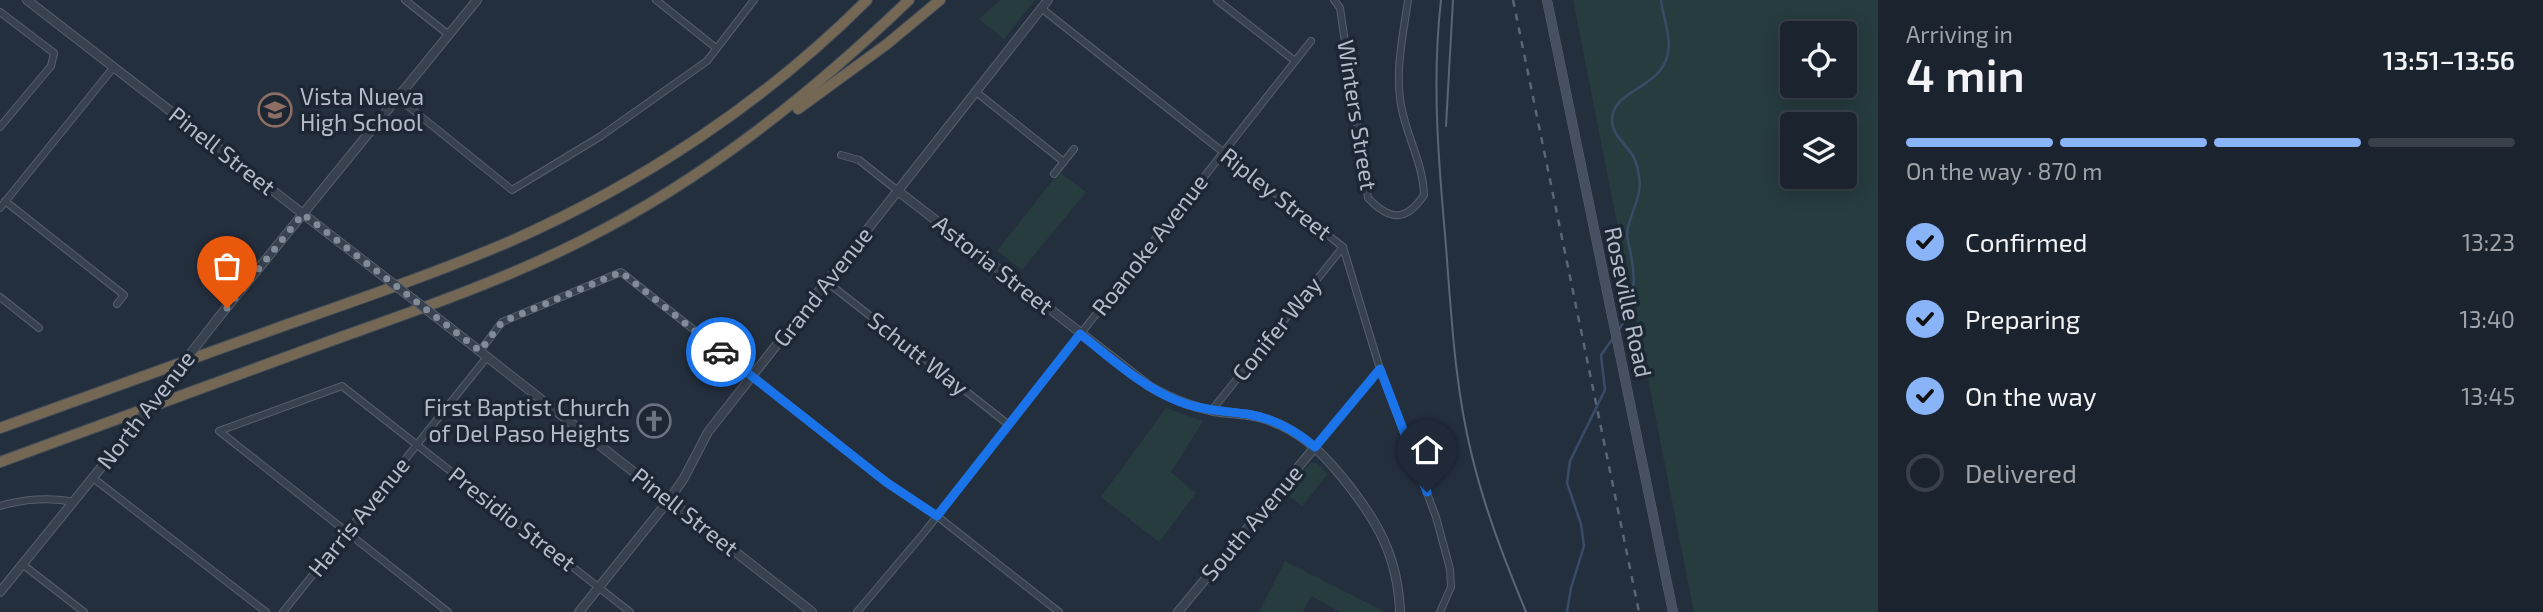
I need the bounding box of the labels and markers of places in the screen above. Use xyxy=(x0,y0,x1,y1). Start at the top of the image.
place label: Vista Nueva High School xyxy=(300,82,424,136)
school or university icon: Vista Nueva High School xyxy=(256,91,294,129)
pin xyxy=(197,236,257,308)
place label: First Baptist Church of Del Paso Heights xyxy=(424,393,630,447)
church icon: First Baptist Church of Del Paso Heights xyxy=(635,402,673,440)
pin xyxy=(1397,420,1457,492)

